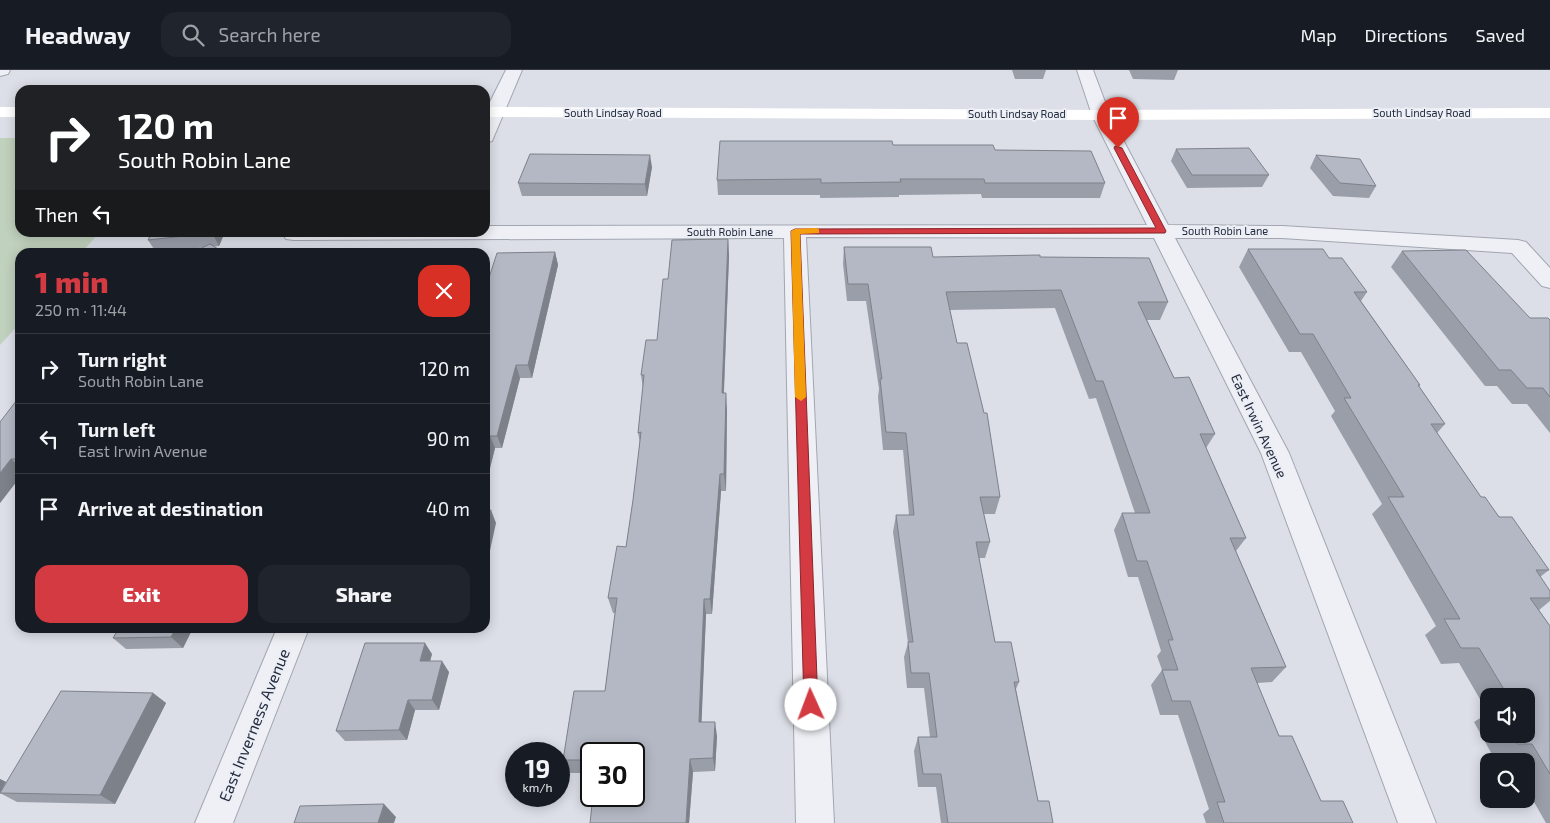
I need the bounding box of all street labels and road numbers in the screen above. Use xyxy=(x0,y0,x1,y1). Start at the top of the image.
street label: South Lindsay Road xyxy=(564,106,662,119)
street label: South Lindsay Road xyxy=(1373,106,1471,119)
street label: South Lindsay Road xyxy=(968,107,1066,120)
street label: South Robin Lane xyxy=(1182,224,1268,237)
street label: South Robin Lane xyxy=(687,225,773,238)
street label: East Irwin Avenue xyxy=(1228,371,1291,481)
street label: East Inverness Avenue xyxy=(214,646,293,804)

